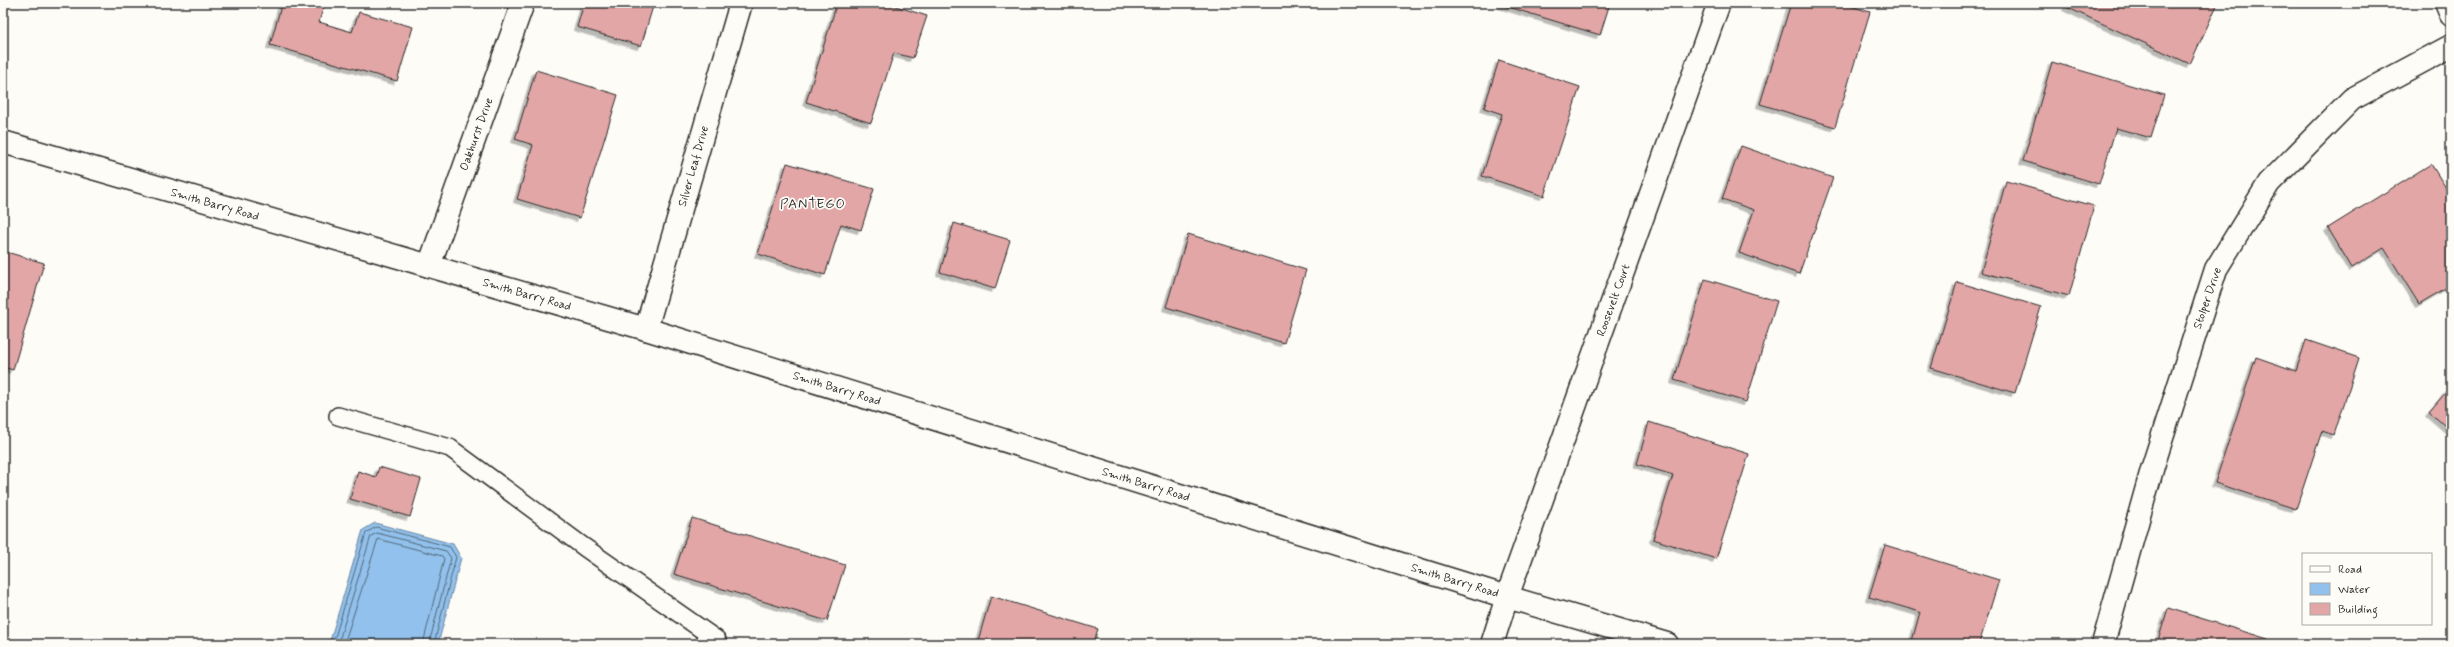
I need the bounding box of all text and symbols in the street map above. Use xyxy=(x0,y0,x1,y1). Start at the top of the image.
street label: Oakhurst Drive xyxy=(456,96,498,173)
street label: Silver Leaf Drive xyxy=(675,124,713,209)
street label: Smith Barry Road xyxy=(169,185,261,225)
district label: PANTEGO xyxy=(780,195,846,213)
street label: Roosevelt Court xyxy=(1593,262,1635,339)
street label: Stolper Drive xyxy=(2190,265,2226,331)
street label: Smith Barry Road xyxy=(481,275,573,315)
street label: Smith Barry Road xyxy=(791,368,883,410)
street label: Smith Barry Road xyxy=(1100,464,1192,506)
legend xyxy=(2302,553,2432,625)
street label: Smith Barry Road xyxy=(1409,560,1501,602)
text: Road xyxy=(2338,562,2362,578)
text: Water xyxy=(2338,582,2370,598)
text: Building xyxy=(2338,602,2378,619)

